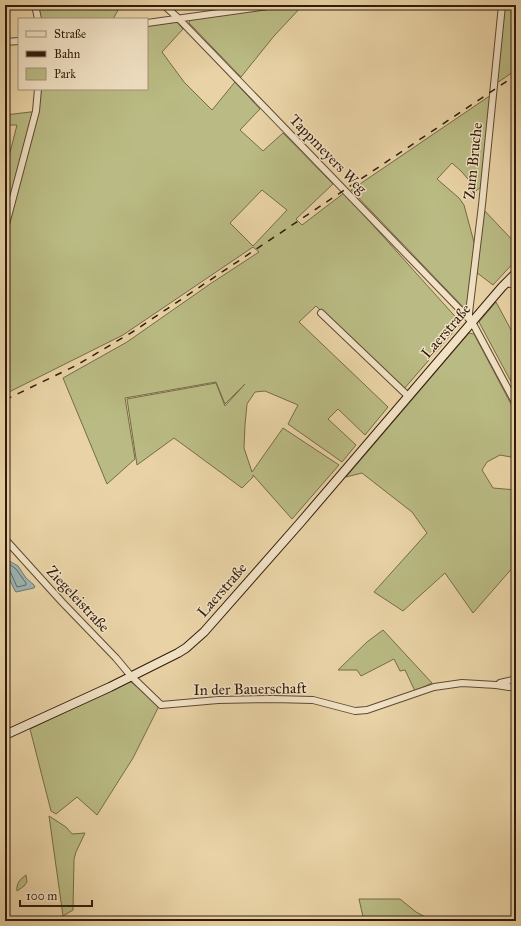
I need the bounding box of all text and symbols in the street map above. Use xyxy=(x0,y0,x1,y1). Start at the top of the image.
legend xyxy=(18,18,148,90)
text: Straße xyxy=(54,27,86,41)
text: Bahn xyxy=(54,47,81,61)
text: Park xyxy=(54,67,76,81)
street label: Tappmeyers Weg xyxy=(286,110,371,198)
street label: Zum Bruche xyxy=(460,121,486,201)
street label: Laerstraße xyxy=(418,300,474,362)
street label: Laerstraße xyxy=(194,559,250,621)
street label: Ziegeleistraße xyxy=(43,562,113,636)
street label: In der Bauerschaft xyxy=(193,679,308,699)
scale bar xyxy=(20,882,92,908)
text: 100 m xyxy=(26,889,57,903)

